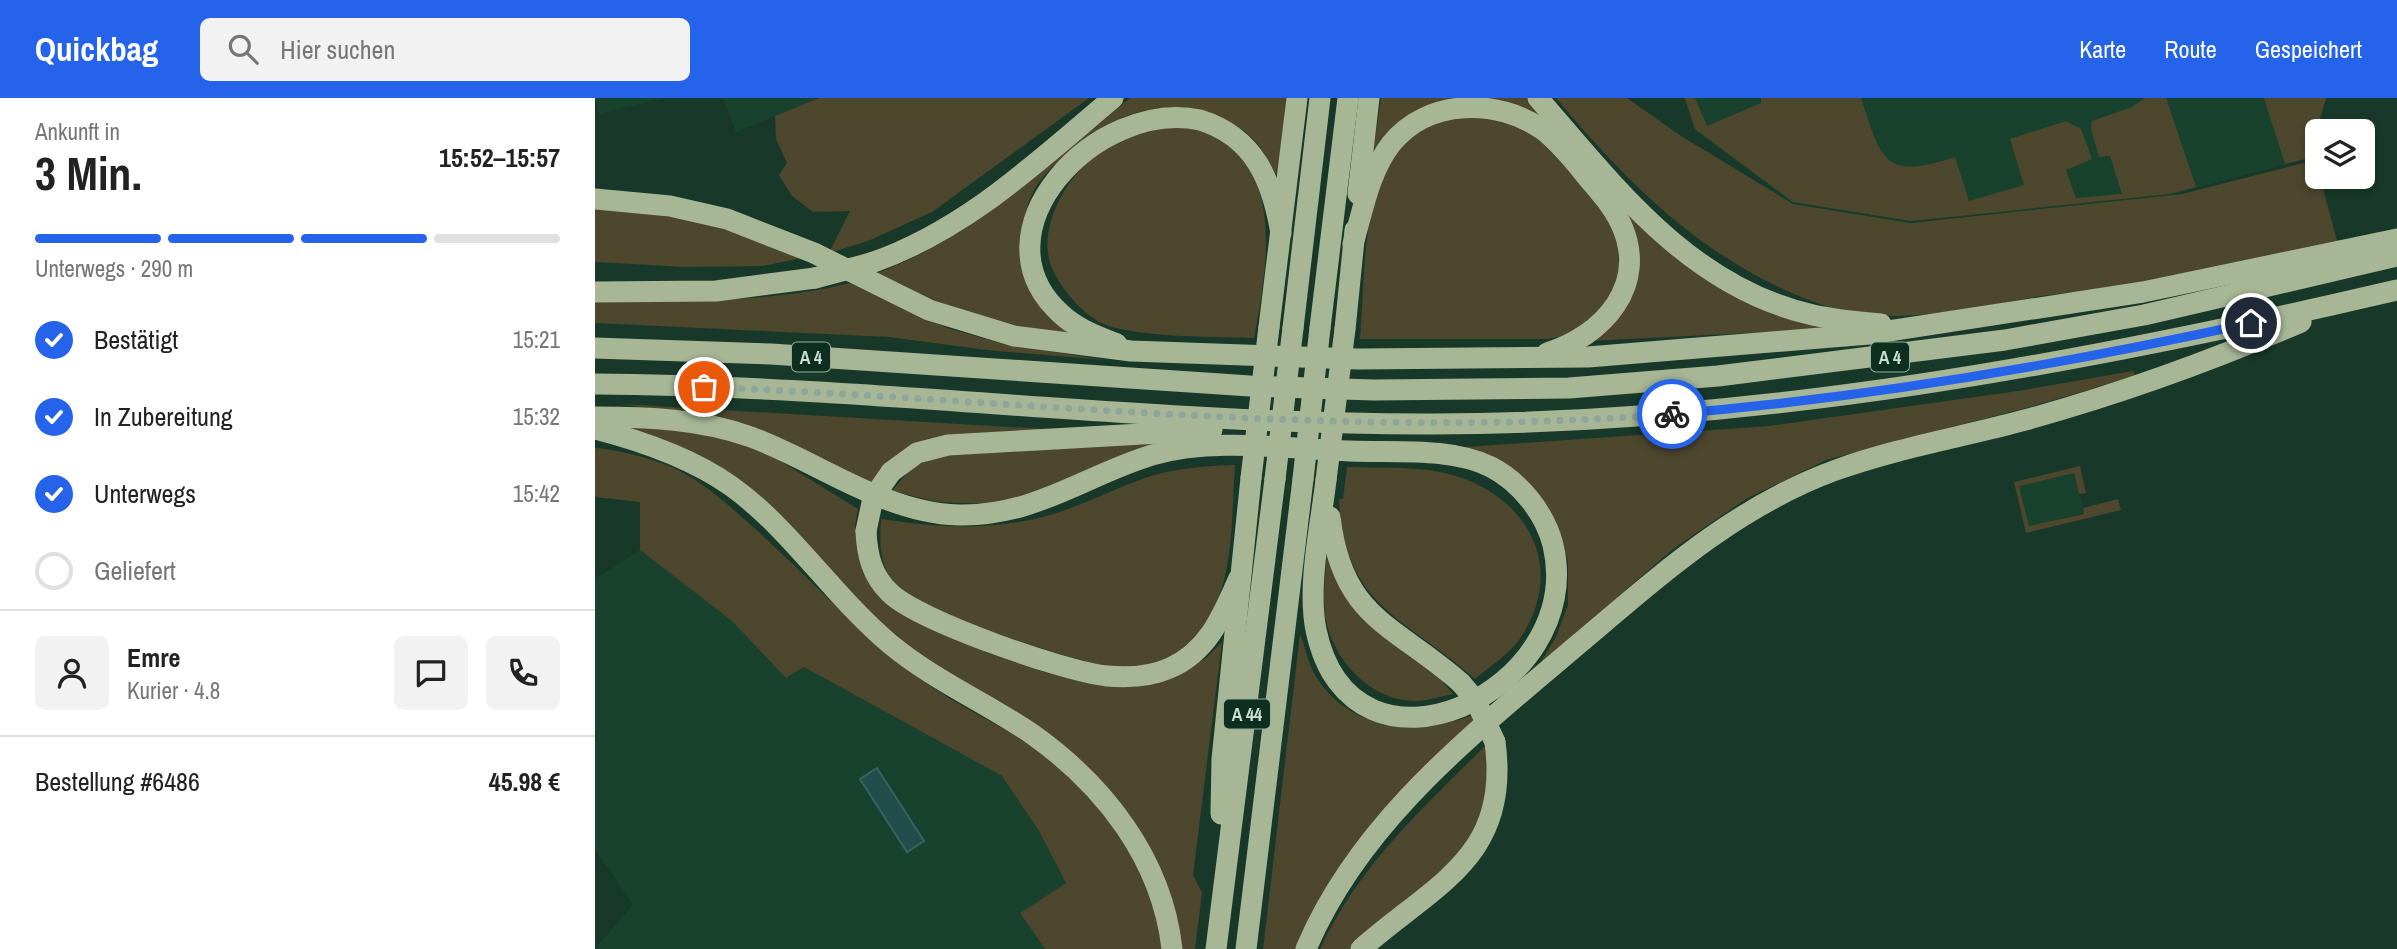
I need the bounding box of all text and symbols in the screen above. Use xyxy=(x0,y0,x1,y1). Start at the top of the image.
search box xyxy=(200,18,690,81)
text: Quickbag xyxy=(35,27,158,71)
icon: search xyxy=(224,30,262,68)
text: Hier suchen xyxy=(280,32,395,67)
text: Karte xyxy=(2079,33,2126,65)
text: Route xyxy=(2164,33,2217,65)
text: Gespeichert xyxy=(2255,33,2362,65)
text: Ankunft in xyxy=(35,116,120,147)
map controls xyxy=(2305,119,2375,189)
button: layers xyxy=(2305,119,2375,189)
text: 15:52–15:57 xyxy=(439,140,560,175)
text: 3 Min. xyxy=(35,142,142,204)
text: Unterwegs · 290 m xyxy=(35,253,193,284)
pin xyxy=(2221,293,2281,353)
icon: home xyxy=(2232,304,2270,342)
icon: check xyxy=(35,321,73,359)
text: Bestätigt xyxy=(94,322,178,357)
text: 15:21 xyxy=(513,324,560,355)
road number: A 4 xyxy=(792,342,830,372)
road number: A 4 xyxy=(1871,342,1909,372)
pin xyxy=(674,357,734,417)
icon: bag xyxy=(685,368,723,406)
courier xyxy=(1637,379,1707,449)
icon: bike xyxy=(1653,395,1691,433)
icon: check xyxy=(35,398,73,436)
text: In Zubereitung xyxy=(94,399,233,434)
text: 15:32 xyxy=(513,401,560,432)
icon: check xyxy=(35,475,73,513)
text: Unterwegs xyxy=(94,476,196,511)
text: 15:42 xyxy=(513,478,560,509)
text: Geliefert xyxy=(94,553,176,588)
button: person xyxy=(35,636,109,710)
button: chat xyxy=(394,636,468,710)
button: phone xyxy=(486,636,560,710)
text: Emre xyxy=(127,640,180,675)
text: Kurier · 4.8 xyxy=(127,675,220,706)
road number: A 44 xyxy=(1224,700,1270,728)
text: Bestellung #6486 xyxy=(35,764,200,799)
text: 45.98 € xyxy=(489,764,560,799)

